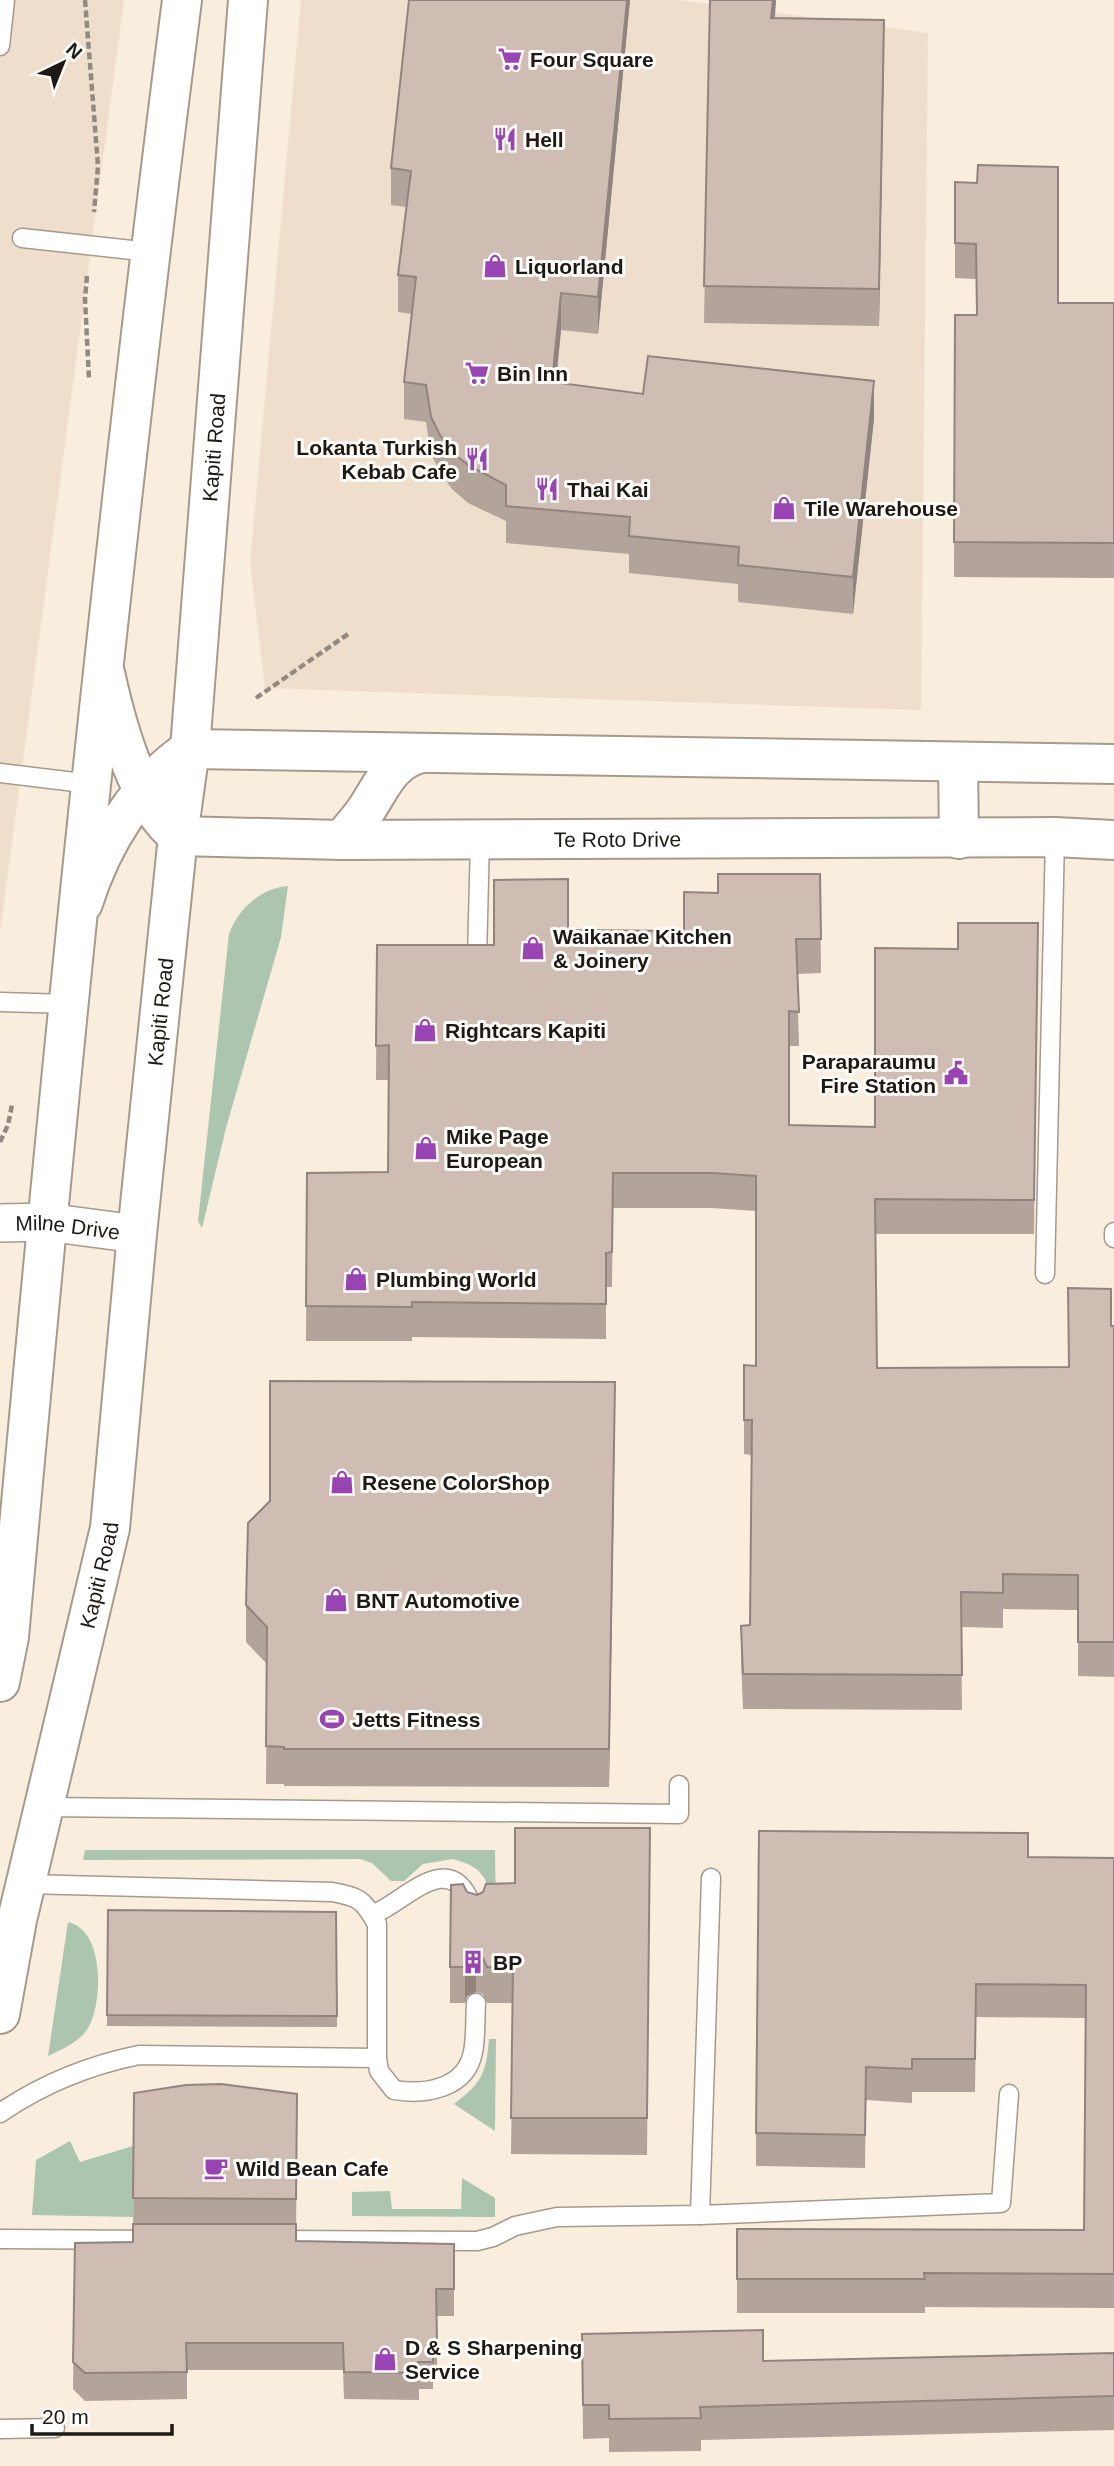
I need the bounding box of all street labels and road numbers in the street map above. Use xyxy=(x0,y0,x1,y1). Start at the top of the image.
street label: Kapiti Road xyxy=(198,392,229,503)
street label: Te Roto Drive xyxy=(554,827,681,851)
street label: Kapiti Road xyxy=(143,957,177,1067)
street label: Milne Drive xyxy=(15,1210,121,1243)
street label: Kapiti Road xyxy=(75,1521,122,1631)

